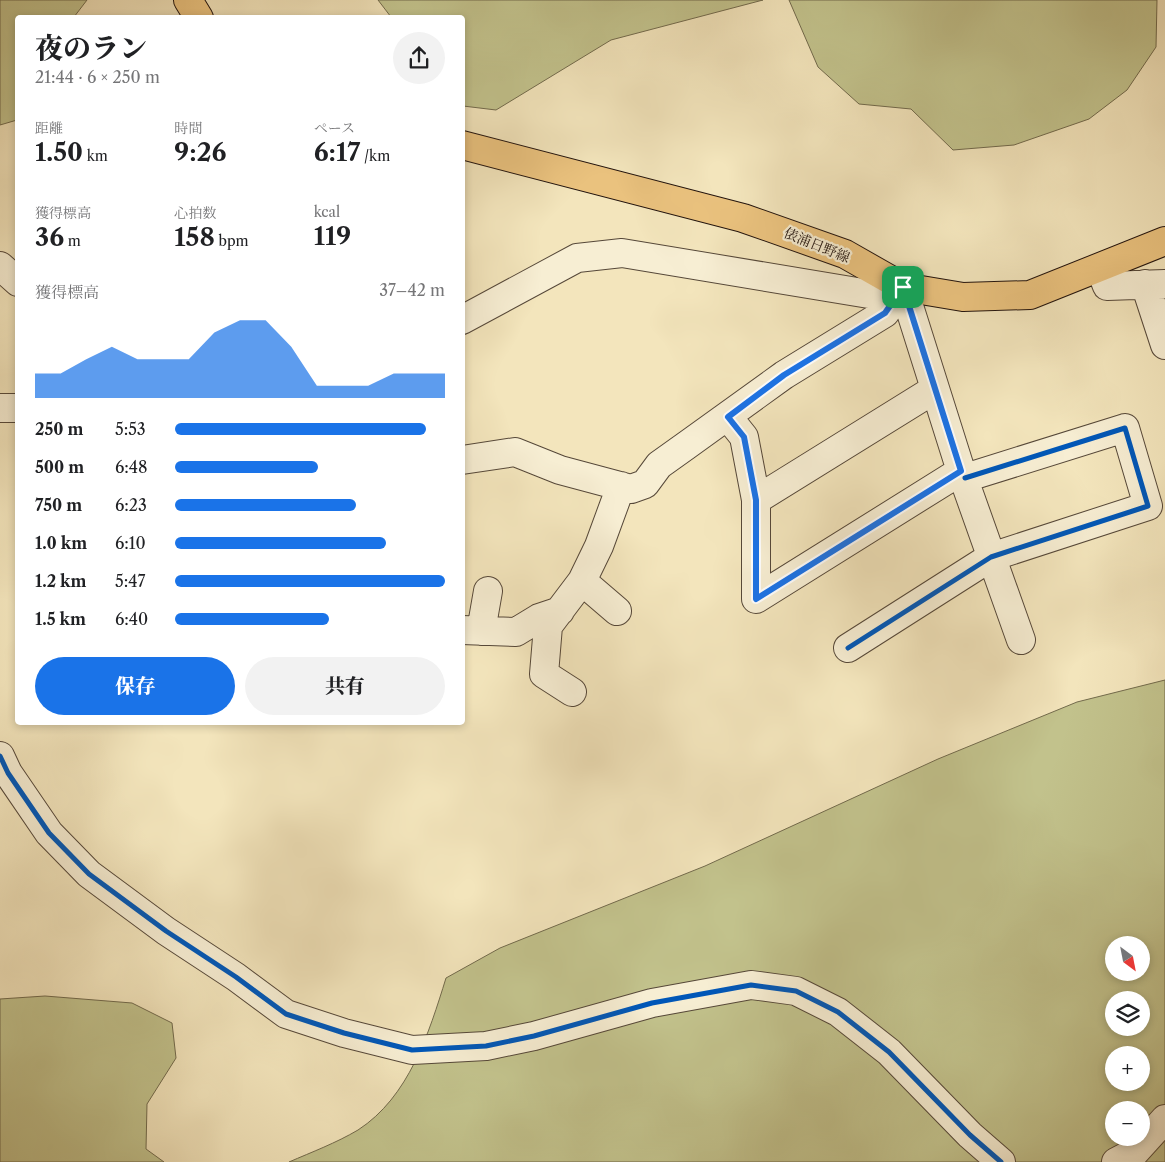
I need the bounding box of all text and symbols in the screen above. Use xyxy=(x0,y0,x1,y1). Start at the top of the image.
text: 夜のラン xyxy=(35,31,147,65)
button: share xyxy=(393,32,445,84)
text: 21:44 · 6 × 250 m xyxy=(35,67,160,87)
text: 距離 xyxy=(35,119,63,137)
text: 時間 xyxy=(174,119,202,137)
text: ペース xyxy=(314,119,355,137)
text: 1.50 xyxy=(35,137,83,168)
text: 9:26 xyxy=(174,137,226,168)
text: 6:17 xyxy=(314,137,360,168)
text: km xyxy=(83,147,108,165)
text: /km xyxy=(360,147,390,165)
text: kcal xyxy=(314,203,340,221)
text: 獲得標高 xyxy=(35,204,91,222)
text: 心拍数 xyxy=(174,204,216,222)
text: 119 xyxy=(314,221,351,252)
text: 36 xyxy=(35,222,64,253)
text: 158 xyxy=(174,222,215,253)
street label: 俵浦日野線 xyxy=(781,224,853,266)
text: m xyxy=(64,232,81,250)
text: bpm xyxy=(215,232,249,250)
pin xyxy=(882,266,924,308)
icon: arrive xyxy=(889,273,917,301)
text: 37–42 m xyxy=(379,280,445,300)
text: 獲得標高 xyxy=(35,282,99,302)
text: 250 m xyxy=(35,419,83,439)
text: 5:53 xyxy=(115,419,146,439)
text: 500 m xyxy=(35,457,84,477)
text: 6:48 xyxy=(115,457,148,477)
text: 750 m xyxy=(35,495,82,515)
text: 6:23 xyxy=(115,495,147,515)
text: 1.0 km xyxy=(35,533,87,553)
text: 6:10 xyxy=(115,533,146,553)
text: 1.2 km xyxy=(35,571,87,591)
text: 5:47 xyxy=(115,571,145,591)
text: 1.5 km xyxy=(35,609,86,629)
text: 6:40 xyxy=(115,609,148,629)
button: 保存 xyxy=(35,657,235,715)
button: 共有 xyxy=(245,657,445,715)
north arrow xyxy=(1105,936,1150,981)
map controls xyxy=(1105,936,1150,1146)
button: layers xyxy=(1105,991,1150,1036)
button: + xyxy=(1105,1046,1150,1091)
button: − xyxy=(1105,1101,1150,1146)

